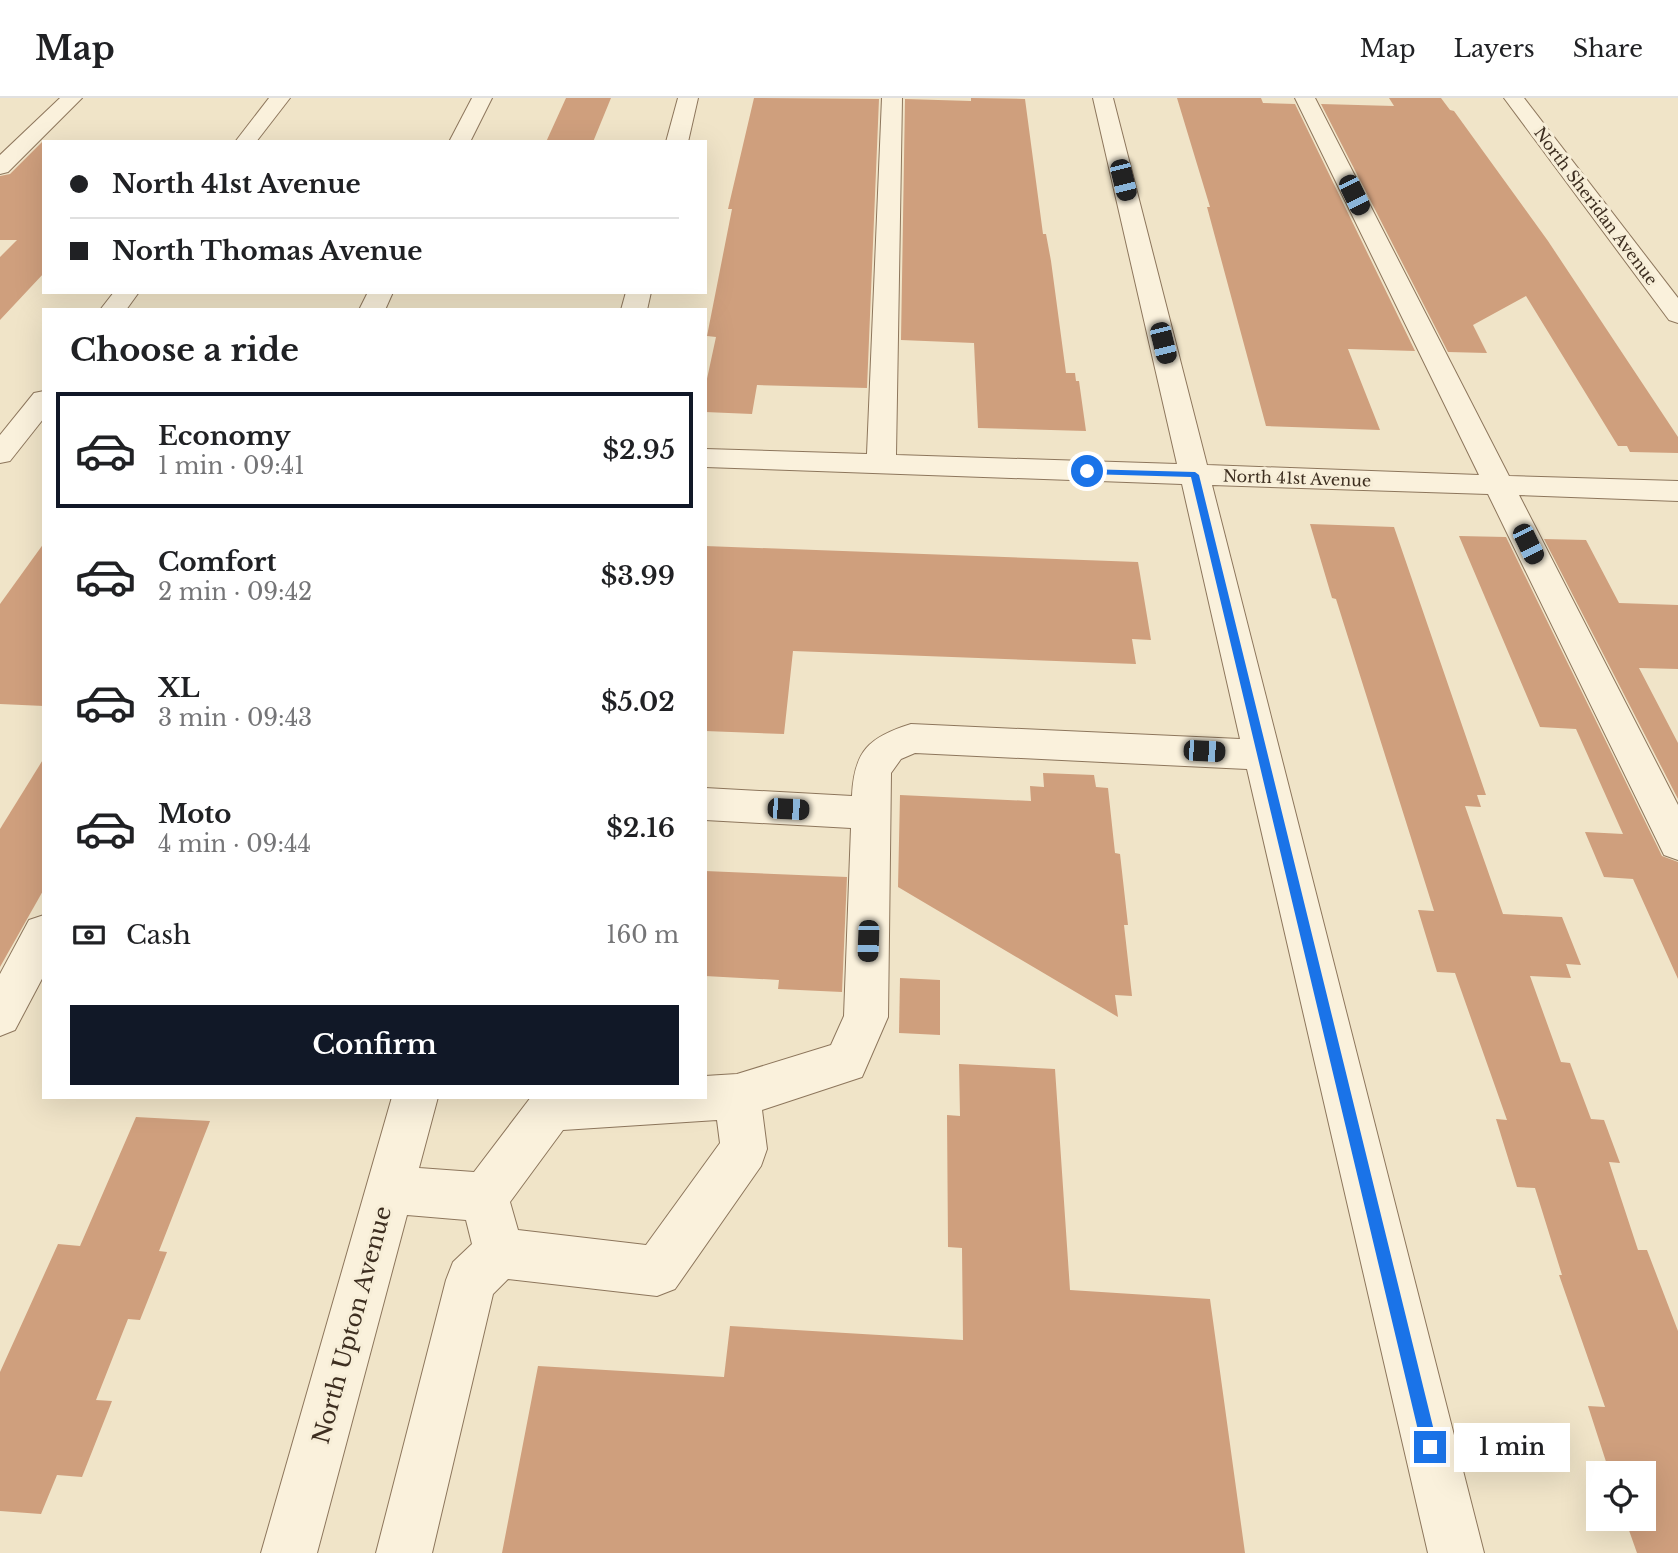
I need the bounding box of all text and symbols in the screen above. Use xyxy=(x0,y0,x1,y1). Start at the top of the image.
text: Map xyxy=(35,28,115,69)
text: Map xyxy=(1360,34,1416,63)
text: Layers xyxy=(1454,34,1535,63)
text: Share xyxy=(1573,34,1643,63)
street label: North Sheridan Avenue xyxy=(1530,123,1662,289)
car xyxy=(1108,157,1139,203)
text: North 41st Avenue xyxy=(112,168,361,200)
car xyxy=(1336,172,1373,218)
text: North Thomas Avenue xyxy=(112,235,422,267)
car xyxy=(1148,320,1179,366)
text: Choose a ride xyxy=(70,330,299,370)
icon: car xyxy=(74,419,137,482)
text: Economy xyxy=(158,420,291,452)
text: $2.95 xyxy=(602,434,675,466)
text: 1 min · 09:41 xyxy=(158,452,304,480)
route start xyxy=(1071,455,1103,487)
street label: North 41st Avenue xyxy=(1223,465,1371,491)
car xyxy=(1510,521,1547,567)
icon: car xyxy=(74,545,137,608)
text: Comfort xyxy=(158,546,276,578)
text: $3.99 xyxy=(601,560,675,592)
text: 2 min · 09:42 xyxy=(158,578,312,606)
icon: car xyxy=(74,671,137,734)
text: XL xyxy=(158,672,200,704)
text: $5.02 xyxy=(601,686,675,718)
text: 3 min · 09:43 xyxy=(158,704,312,732)
car xyxy=(1183,739,1226,763)
icon: car xyxy=(74,797,137,860)
car xyxy=(767,797,810,821)
text: Moto xyxy=(158,798,231,830)
text: $2.16 xyxy=(606,812,675,844)
text: 4 min · 09:44 xyxy=(158,830,311,858)
icon: cash xyxy=(70,916,108,954)
text: Cash xyxy=(126,919,191,951)
car xyxy=(857,920,880,962)
text: 160 m xyxy=(606,921,679,949)
button: Confirm xyxy=(70,1005,679,1085)
street label: North Upton Avenue xyxy=(307,1203,397,1447)
callout: 1 min xyxy=(1454,1422,1570,1472)
route end xyxy=(1414,1431,1446,1463)
text: 1 min xyxy=(1479,1433,1545,1461)
map controls xyxy=(1586,1461,1656,1531)
button: locate xyxy=(1586,1461,1656,1531)

